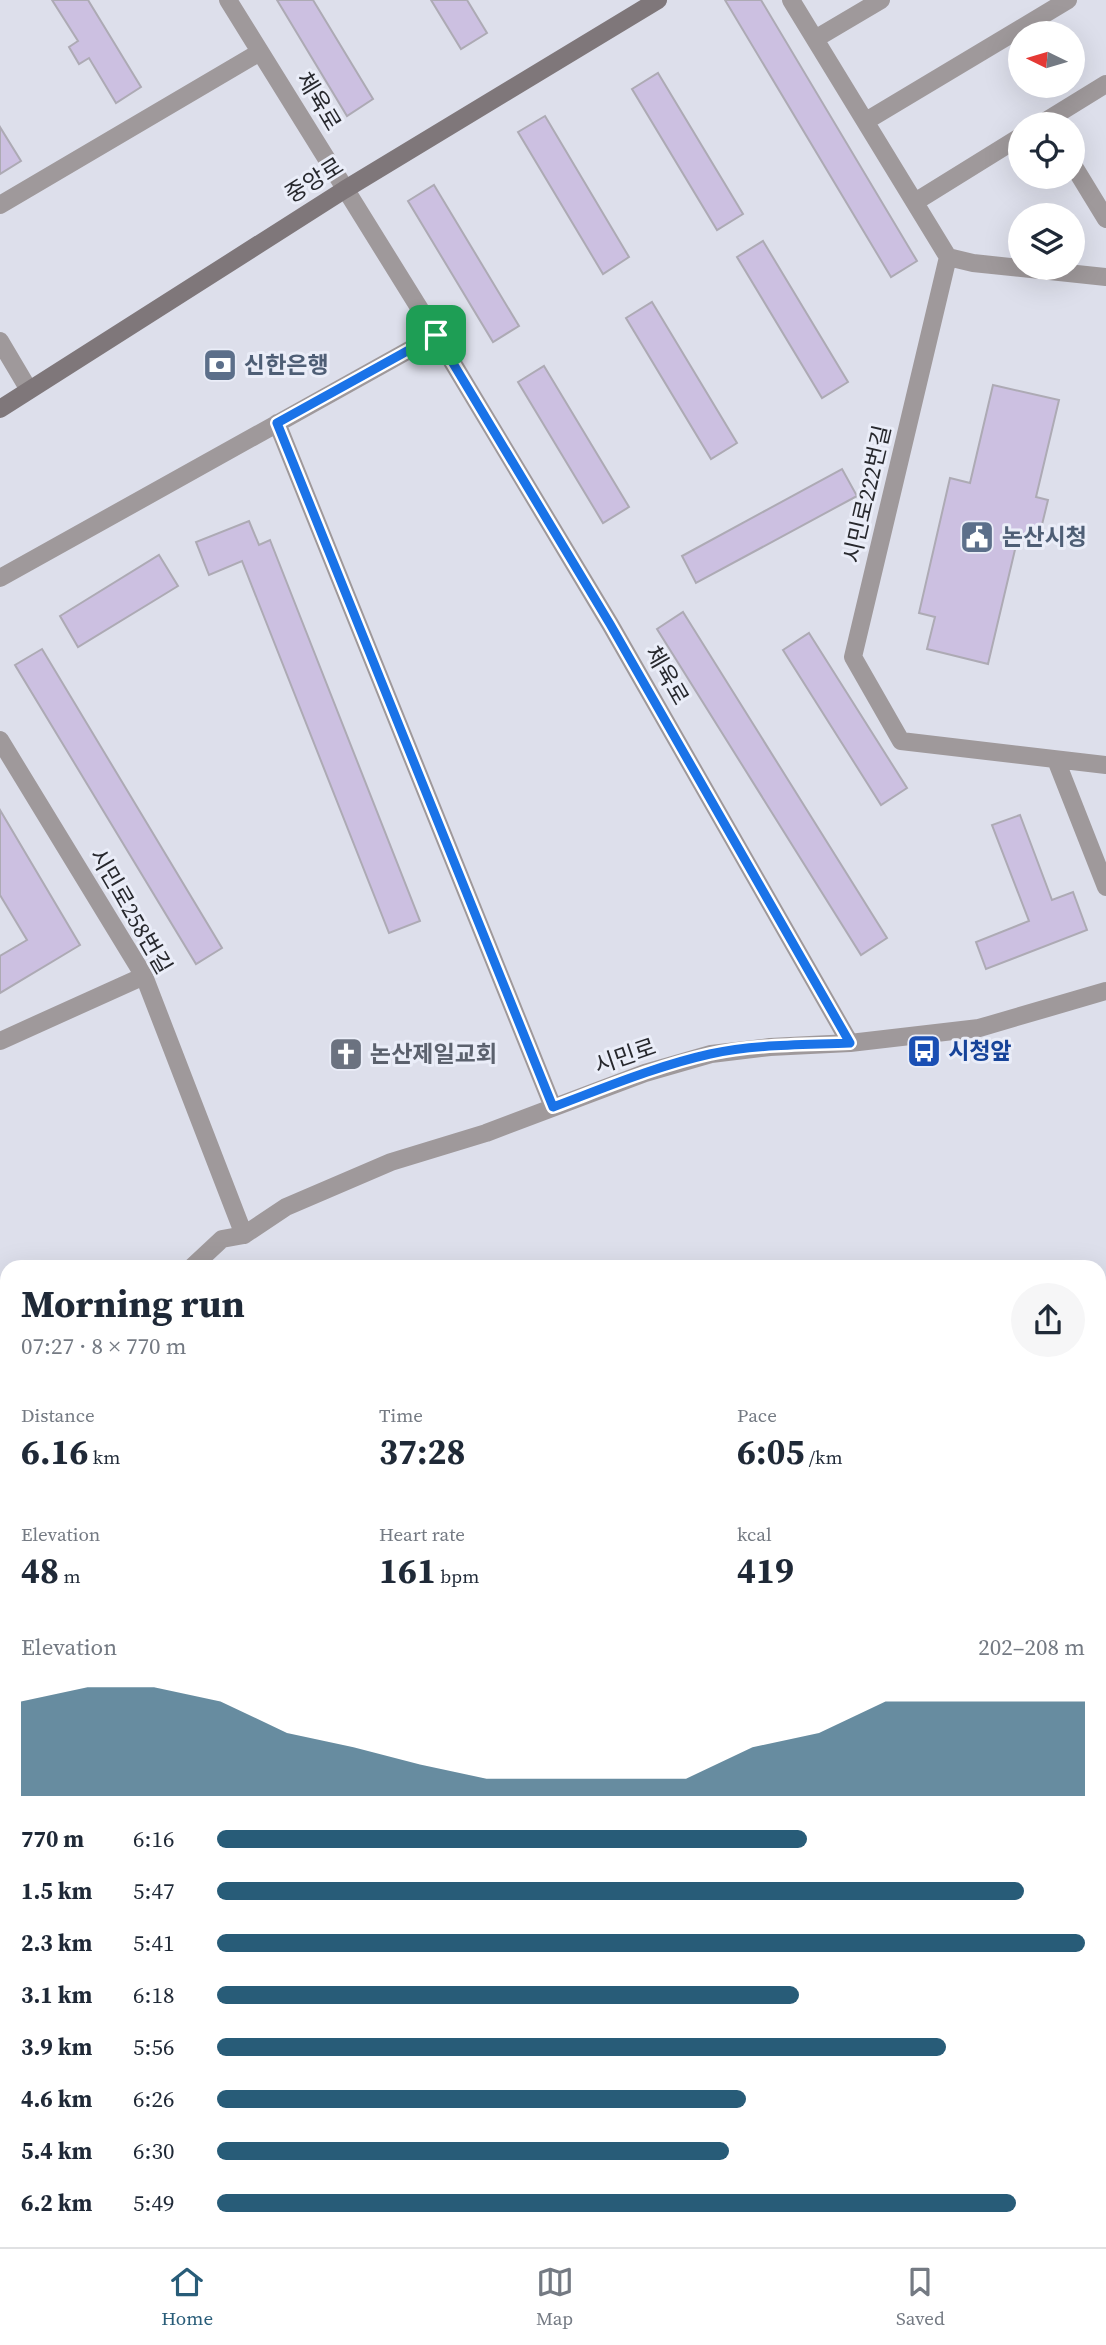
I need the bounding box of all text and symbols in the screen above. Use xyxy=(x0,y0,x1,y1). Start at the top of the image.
north arrow xyxy=(1008,21,1085,98)
map controls xyxy=(1008,21,1085,280)
street label: 체육로 xyxy=(289,66,349,136)
button: locate xyxy=(1008,112,1085,189)
street label: 중앙로 xyxy=(279,150,349,210)
button: layers xyxy=(1008,203,1085,280)
pin xyxy=(406,305,466,365)
icon: arrive xyxy=(417,316,455,354)
bank icon: 신한은행 xyxy=(201,346,239,384)
place label: 신한은행 xyxy=(244,349,329,381)
street label: 시민로222번길 xyxy=(836,422,898,566)
public building icon: 논산시청 xyxy=(958,518,996,556)
place label: 논산시청 xyxy=(1002,521,1087,553)
street label: 체육로 xyxy=(637,640,697,710)
street label: 시민로258번길 xyxy=(82,842,180,980)
street label: 시민로 xyxy=(590,1031,660,1081)
bus stop icon: 시청앞 xyxy=(905,1032,943,1070)
church icon: 논산제일교회 xyxy=(327,1035,365,1073)
place label: 시청앞 xyxy=(948,1035,1011,1067)
place label: 논산제일교회 xyxy=(370,1038,497,1070)
text: Morning run xyxy=(21,1278,245,1330)
button: share xyxy=(1011,1283,1085,1357)
text: 07:27 · 8 × 770 m xyxy=(21,1330,187,1362)
text: Distance xyxy=(21,1402,95,1428)
text: Time xyxy=(379,1402,423,1428)
text: Pace xyxy=(737,1402,777,1428)
text: 6.16 xyxy=(21,1428,88,1476)
text: 37:28 xyxy=(379,1428,465,1476)
text: 6:05 xyxy=(737,1428,804,1476)
text: km xyxy=(88,1444,120,1470)
text: /km xyxy=(804,1444,843,1470)
text: Elevation xyxy=(21,1521,100,1547)
text: Heart rate xyxy=(379,1521,465,1547)
text: kcal xyxy=(737,1521,772,1547)
text: 48 xyxy=(21,1547,59,1595)
text: 161 xyxy=(379,1547,436,1595)
text: 419 xyxy=(737,1547,794,1595)
text: m xyxy=(59,1563,81,1589)
text: bpm xyxy=(436,1563,479,1589)
text: Elevation xyxy=(21,1631,117,1663)
text: 202–208 m xyxy=(978,1631,1085,1663)
text: 770 m xyxy=(21,1823,84,1855)
text: 6:16 xyxy=(133,1823,174,1855)
text: 1.5 km xyxy=(21,1875,92,1907)
text: 5:47 xyxy=(133,1875,174,1907)
text: 2.3 km xyxy=(21,1927,92,1959)
text: 5:41 xyxy=(133,1927,174,1959)
text: 3.1 km xyxy=(21,1979,92,2011)
text: 6:18 xyxy=(133,1979,174,2011)
text: 3.9 km xyxy=(21,2031,92,2063)
text: 5:56 xyxy=(133,2031,174,2063)
text: 4.6 km xyxy=(21,2083,92,2115)
text: 6:26 xyxy=(133,2083,174,2115)
text: 5.4 km xyxy=(21,2135,92,2167)
text: 6:30 xyxy=(133,2135,174,2167)
text: 6.2 km xyxy=(21,2187,92,2219)
text: 5:49 xyxy=(133,2187,174,2219)
tab: Home xyxy=(161,2263,213,2331)
tab: Map xyxy=(536,2263,574,2331)
tab: Saved xyxy=(896,2263,945,2331)

